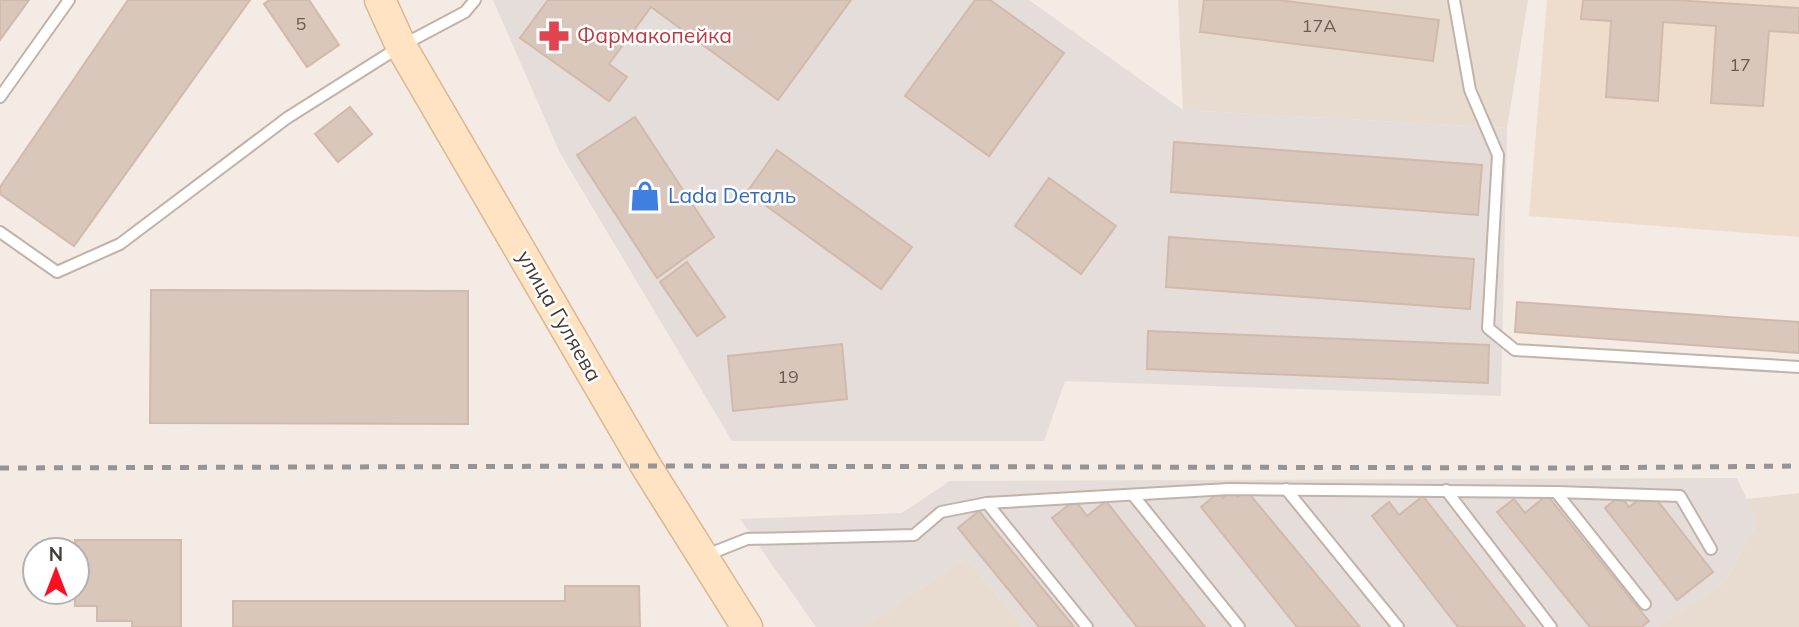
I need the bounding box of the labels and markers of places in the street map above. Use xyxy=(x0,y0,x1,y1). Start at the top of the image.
pharmacy icon: Фармакопейка xyxy=(537,19,571,53)
place label: Фармакопейка xyxy=(577,22,732,48)
shop icon: Lada Dеталь xyxy=(628,179,662,213)
place label: Lada Dеталь xyxy=(668,182,796,208)

